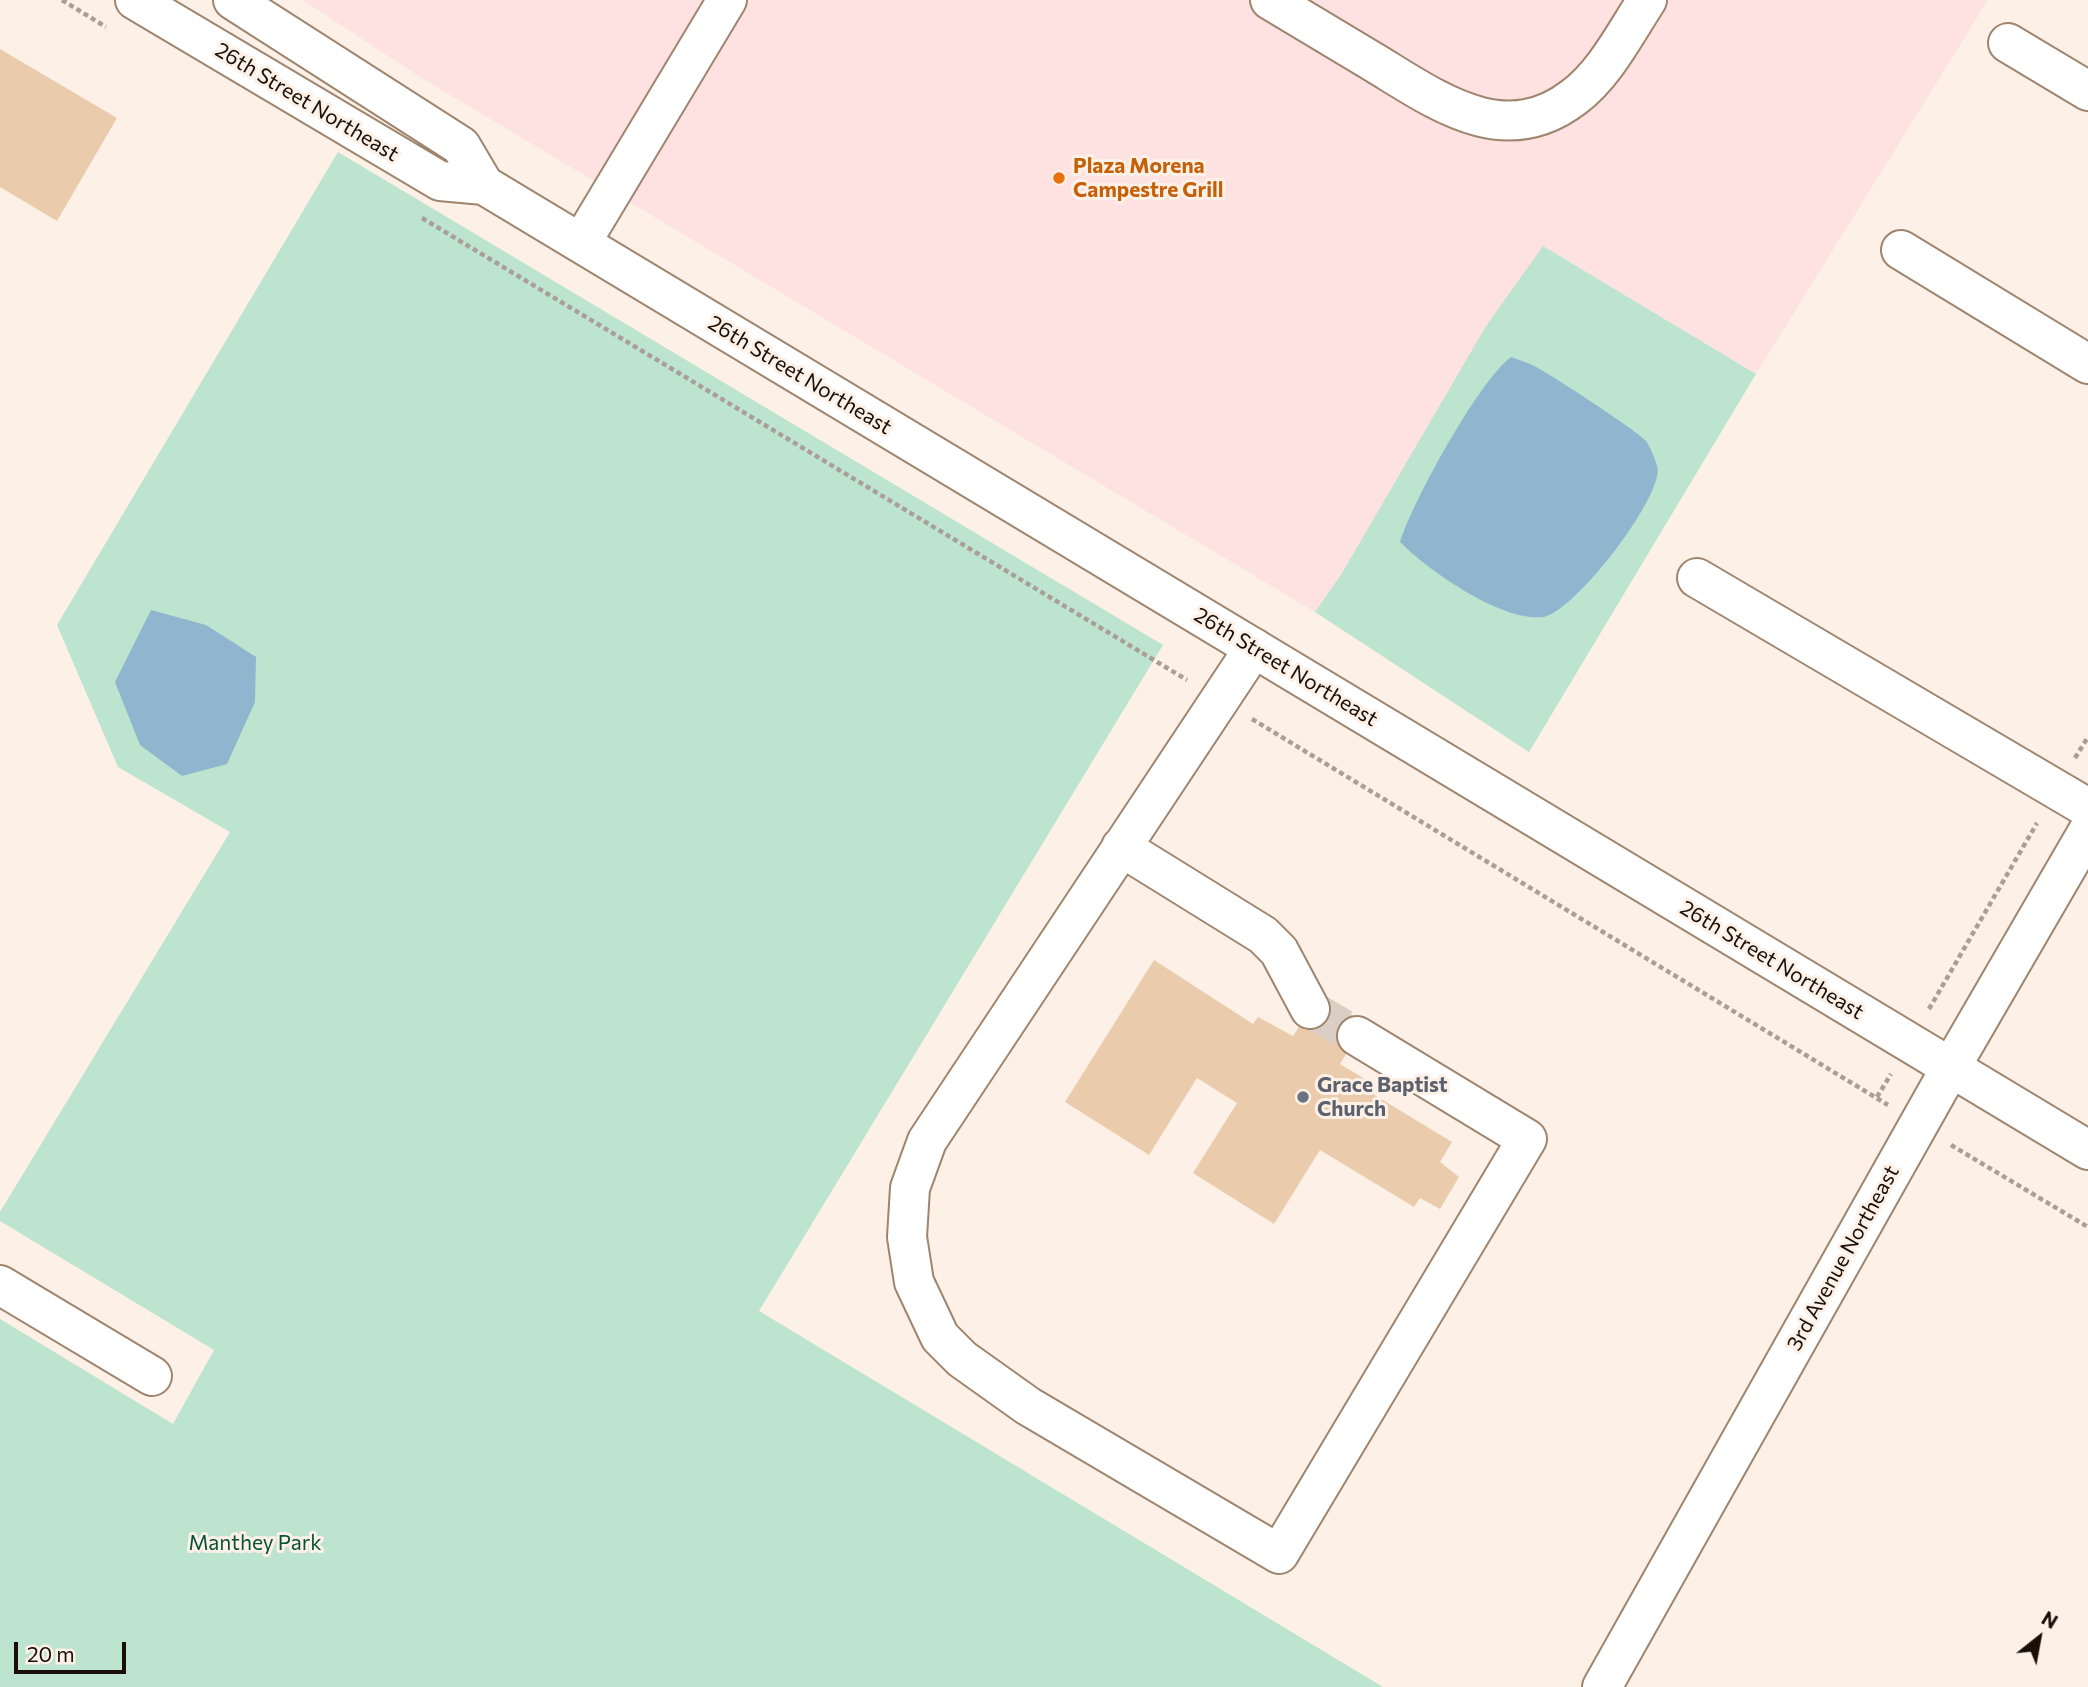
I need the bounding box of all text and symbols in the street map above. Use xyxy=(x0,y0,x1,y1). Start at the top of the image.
street label: 26th Street Northeast xyxy=(211,37,403,167)
place label: Plaza Morena Campestre Grill xyxy=(1073,153,1223,203)
marker: Plaza Morena Campestre Grill xyxy=(1051,170,1067,186)
street label: 26th Street Northeast xyxy=(704,310,896,440)
street label: 26th Street Northeast xyxy=(1190,602,1382,732)
street label: 26th Street Northeast xyxy=(1676,895,1868,1025)
place label: Grace Baptist Church xyxy=(1317,1072,1448,1122)
marker: Grace Baptist Church xyxy=(1295,1089,1311,1105)
street label: 3rd Avenue Northeast xyxy=(1782,1161,1904,1355)
park label: Manthey Park xyxy=(188,1530,322,1556)
north arrow xyxy=(2004,1603,2074,1673)
text: N xyxy=(2038,1606,2062,1633)
scale bar xyxy=(18,1628,130,1672)
text: 20 m xyxy=(27,1641,75,1666)

